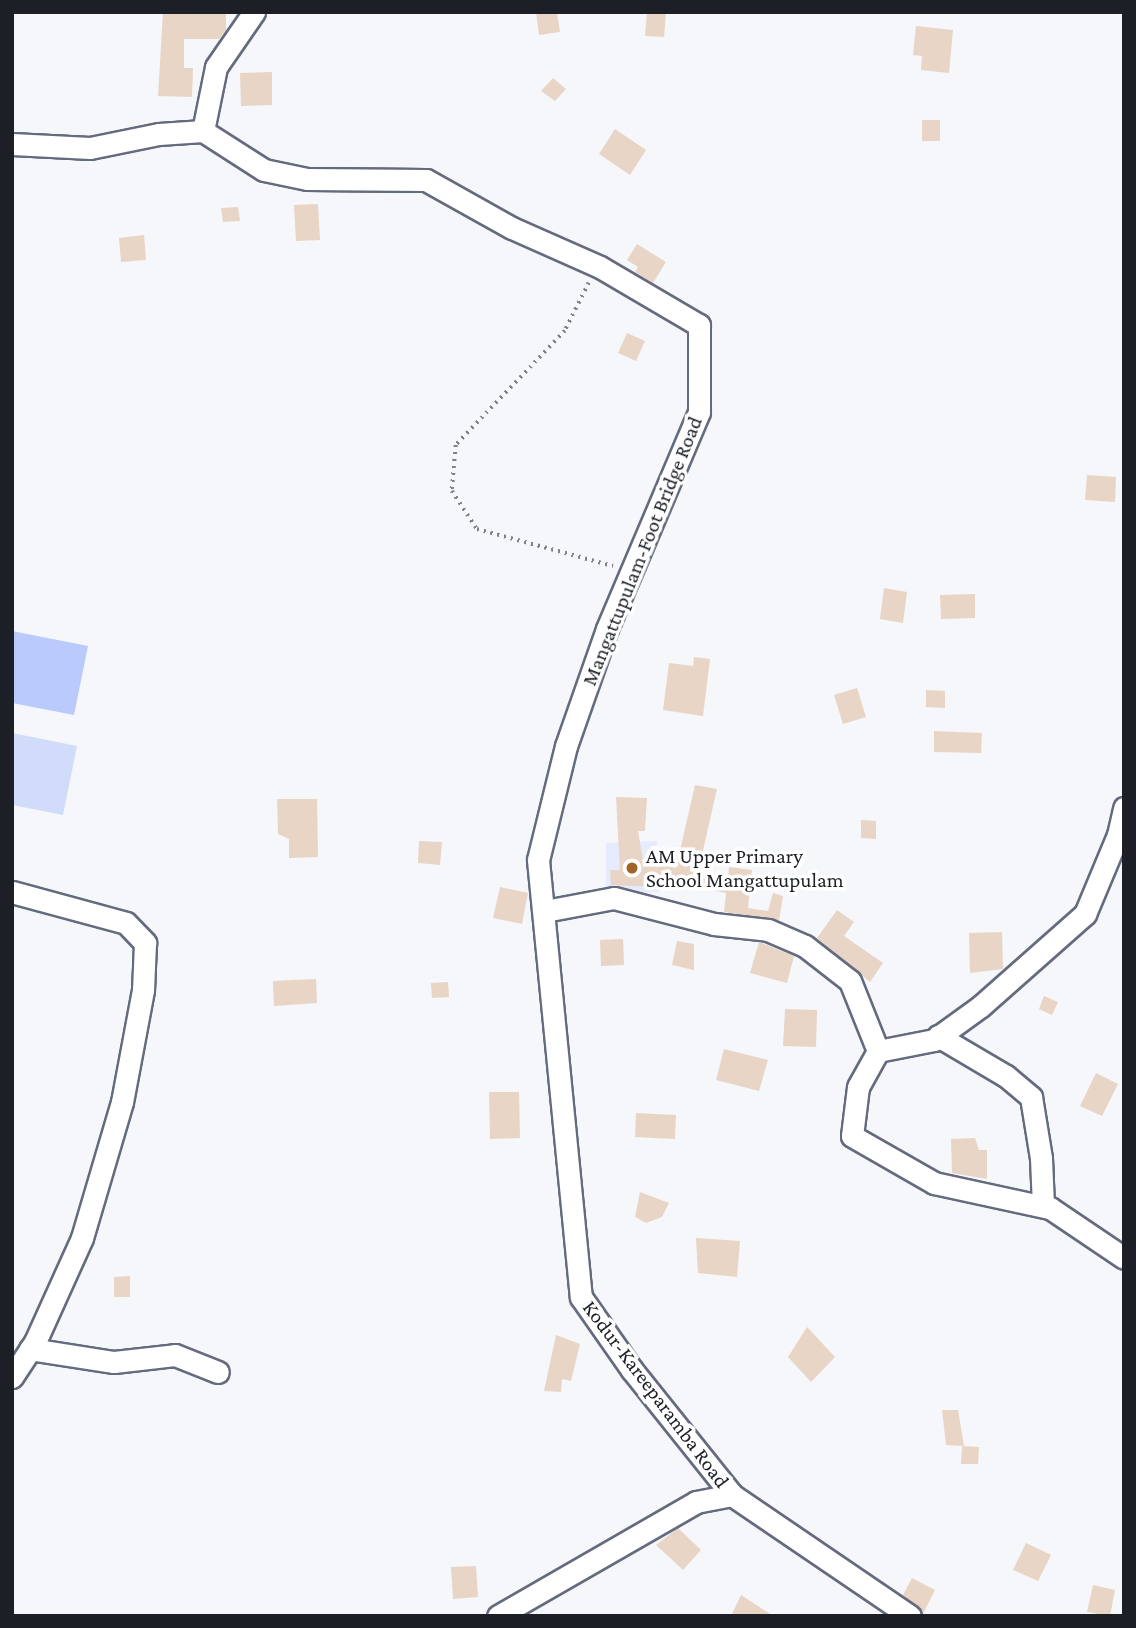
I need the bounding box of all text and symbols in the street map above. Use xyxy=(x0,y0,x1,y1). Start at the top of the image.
street label: Mangattupulam-Foot Bridge Road xyxy=(576,413,708,689)
place label: AM Upper Primary School Mangattupulam xyxy=(646,843,844,893)
marker: AM Upper Primary School Mangattupulam xyxy=(624,860,640,876)
street label: Kodur-Kareeparamba Road xyxy=(577,1295,735,1493)

